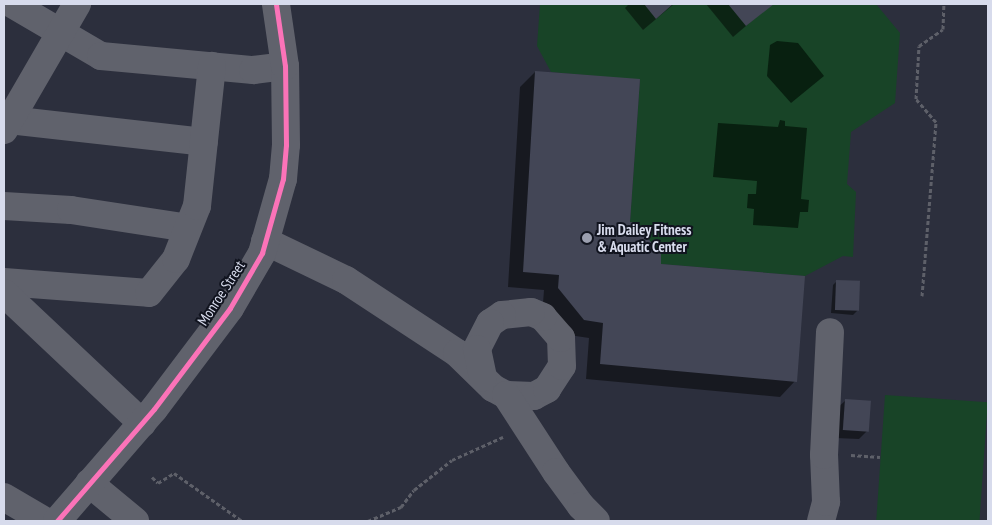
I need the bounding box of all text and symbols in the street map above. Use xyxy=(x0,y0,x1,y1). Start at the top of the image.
place label: Jim Dailey Fitness & Aquatic Center xyxy=(597,220,692,255)
marker: Jim Dailey Fitness & Aquatic Center xyxy=(581,232,593,244)
street label: Monroe Street xyxy=(193,257,249,329)

